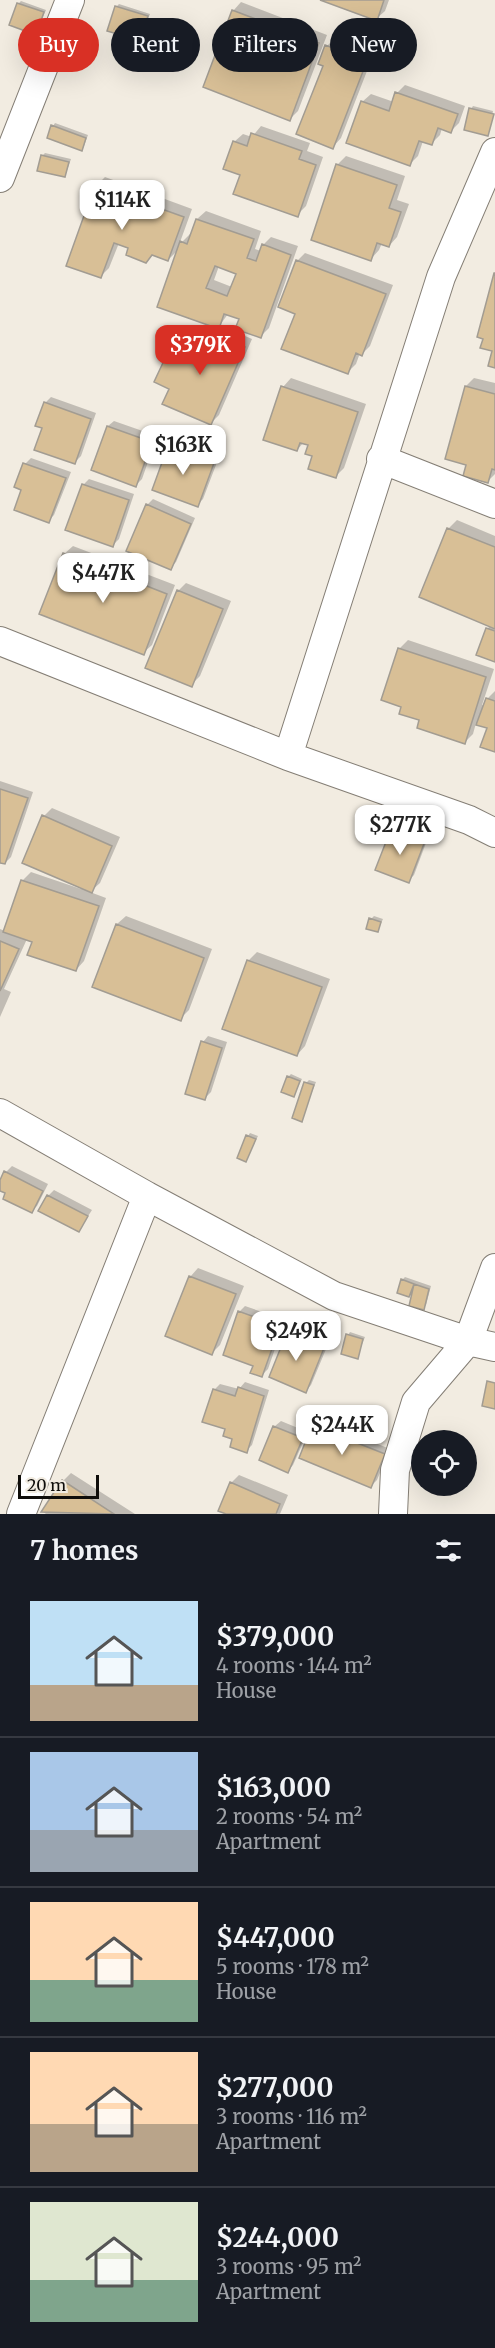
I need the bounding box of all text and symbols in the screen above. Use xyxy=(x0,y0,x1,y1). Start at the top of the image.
chip: Buy xyxy=(18,18,99,72)
chip: Rent xyxy=(111,18,200,72)
chip: Filters xyxy=(212,18,318,72)
chip: New xyxy=(330,18,417,72)
pin: $114K xyxy=(80,180,164,231)
text: $114K xyxy=(94,187,150,212)
pin: $379K xyxy=(158,325,242,376)
text: $379K xyxy=(169,332,231,357)
pin: $163K xyxy=(141,425,225,476)
text: $163K xyxy=(154,432,212,457)
pin: $447K xyxy=(61,553,145,604)
text: $447K xyxy=(71,560,135,585)
pin: $277K xyxy=(358,805,442,856)
text: $277K xyxy=(369,812,431,837)
pin: $249K xyxy=(254,1311,338,1362)
text: $249K xyxy=(265,1318,327,1343)
pin: $244K xyxy=(300,1405,384,1456)
text: $244K xyxy=(310,1412,374,1437)
map controls xyxy=(411,1430,477,1496)
button: locate xyxy=(411,1430,477,1496)
scale bar xyxy=(18,1472,99,1500)
text: 20 m xyxy=(27,1475,66,1495)
text: 7 homes xyxy=(30,1534,138,1567)
icon: filters xyxy=(432,1534,465,1567)
text: $379,000 xyxy=(216,1620,334,1653)
icon: home xyxy=(78,1625,150,1697)
text: 4 rooms · 144 m² xyxy=(216,1653,372,1678)
text: House xyxy=(216,1678,276,1703)
text: $163,000 xyxy=(216,1771,331,1804)
icon: home xyxy=(78,1776,150,1848)
text: 2 rooms · 54 m² xyxy=(216,1804,362,1829)
text: Apartment xyxy=(216,1829,321,1854)
text: $447,000 xyxy=(216,1921,335,1954)
icon: home xyxy=(78,1926,150,1998)
text: 5 rooms · 178 m² xyxy=(216,1954,369,1979)
text: House xyxy=(216,1979,276,2004)
text: $277,000 xyxy=(216,2071,334,2104)
icon: home xyxy=(78,2076,150,2148)
text: 3 rooms · 116 m² xyxy=(216,2104,367,2129)
text: Apartment xyxy=(216,2129,321,2154)
text: $244,000 xyxy=(216,2221,339,2254)
icon: home xyxy=(78,2226,150,2298)
text: 3 rooms · 95 m² xyxy=(216,2254,361,2279)
text: Apartment xyxy=(216,2279,321,2304)

